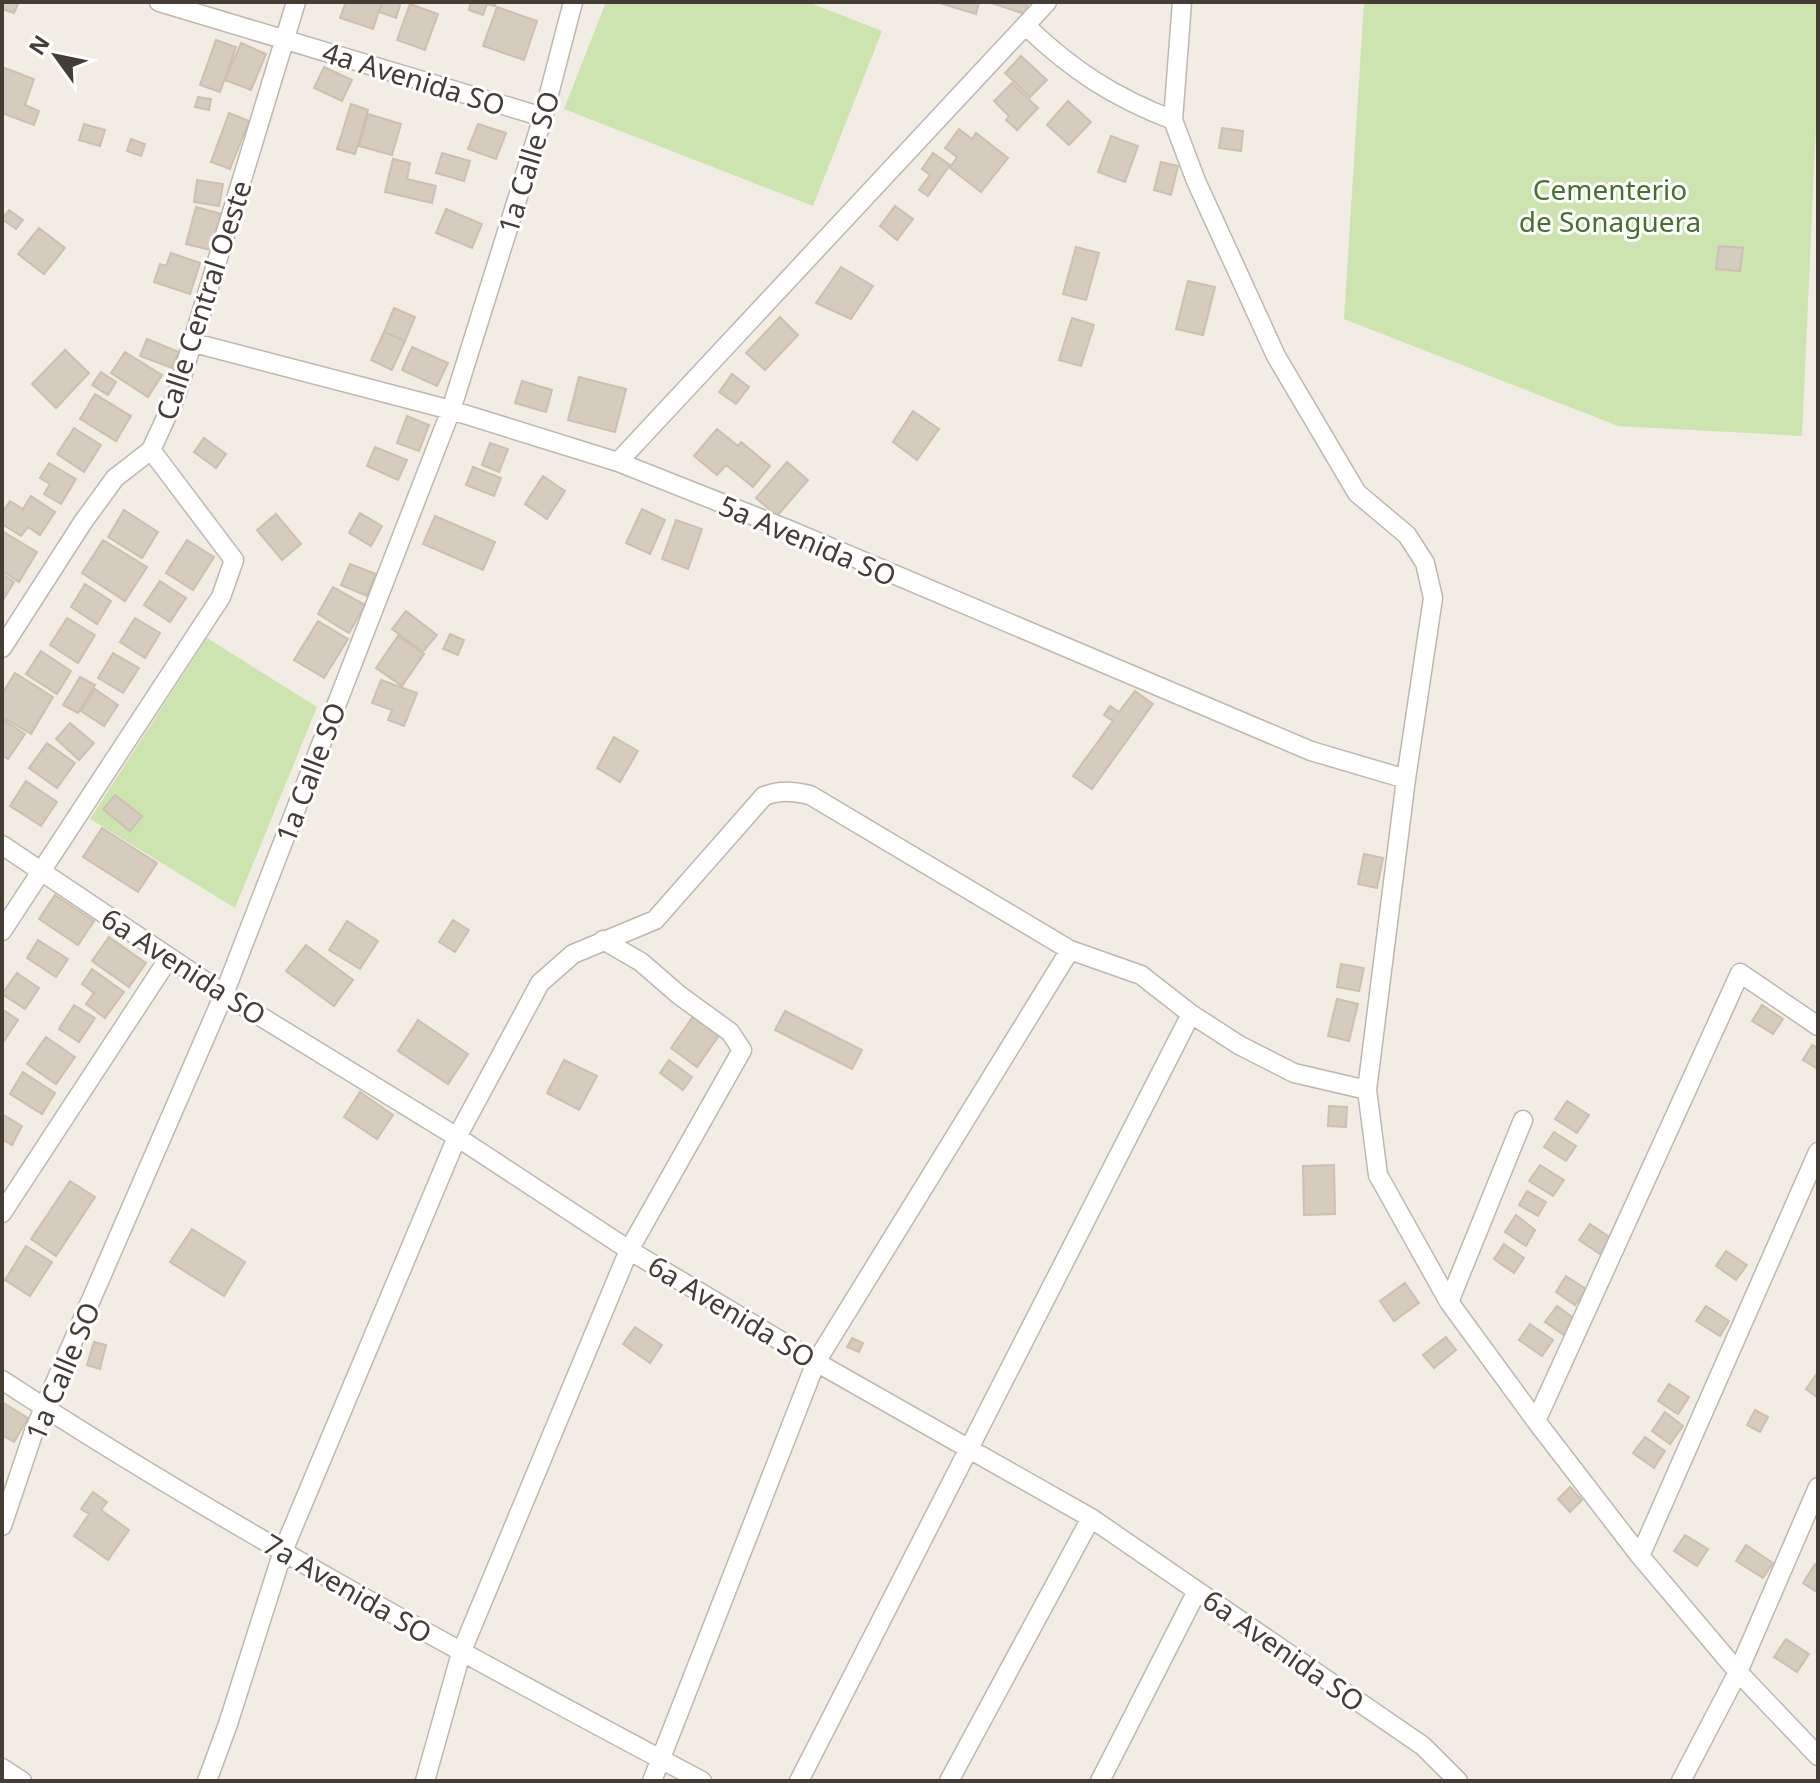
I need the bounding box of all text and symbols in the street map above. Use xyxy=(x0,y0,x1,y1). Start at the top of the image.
north arrow xyxy=(16,16,96,96)
text: N xyxy=(21,29,56,60)
street label: 4a Avenida SO xyxy=(318,32,510,124)
street label: 1a Calle SO xyxy=(488,86,568,238)
park label: Cementerio de Sonaguera xyxy=(1519,170,1701,240)
street label: Calle Central Oeste xyxy=(146,175,260,425)
street label: 5a Avenida SO xyxy=(714,486,902,594)
street label: 1a Calle SO xyxy=(266,696,354,848)
street label: 6a Avenida SO xyxy=(94,899,274,1033)
street label: 6a Avenida SO xyxy=(641,1246,823,1376)
street label: 1a Calle SO xyxy=(16,1296,108,1446)
street label: 7a Avenida SO xyxy=(257,1524,439,1652)
street label: 6a Avenida SO xyxy=(1196,1580,1372,1720)

